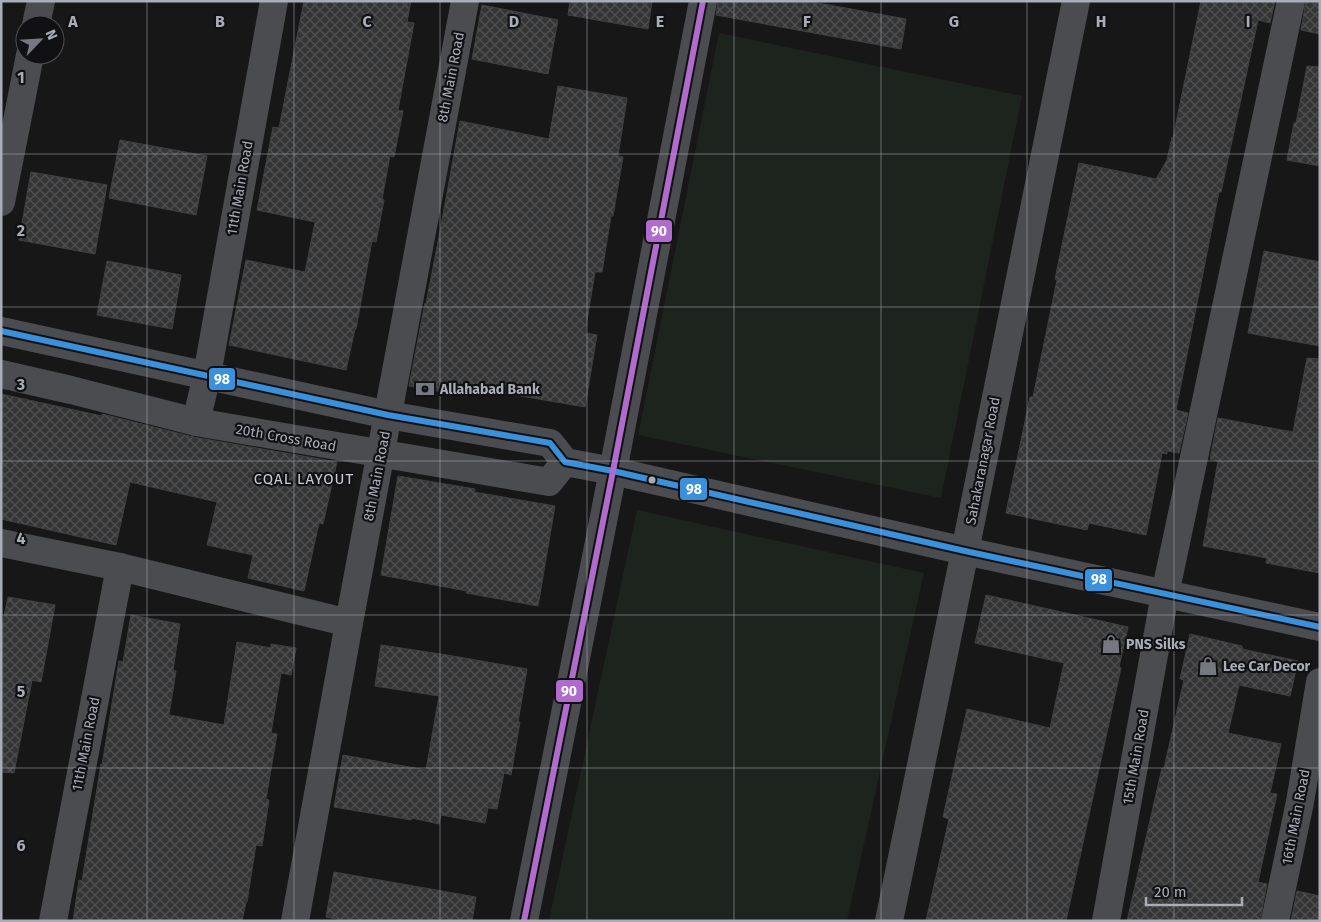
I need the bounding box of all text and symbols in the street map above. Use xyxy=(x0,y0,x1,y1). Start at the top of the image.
text: A xyxy=(67,12,78,31)
text: B xyxy=(215,12,225,31)
text: C xyxy=(362,12,372,31)
text: D xyxy=(509,12,519,31)
text: E xyxy=(656,12,664,31)
text: F xyxy=(803,12,811,31)
text: G xyxy=(949,12,959,31)
text: H xyxy=(1096,12,1106,31)
text: I xyxy=(1246,12,1250,31)
north arrow xyxy=(15,15,65,65)
text: N xyxy=(42,27,61,43)
street label: 8th Main Road xyxy=(434,31,468,123)
text: 1 xyxy=(17,68,25,87)
street label: 11th Main Road xyxy=(223,139,257,237)
line badge: 90 xyxy=(645,219,673,243)
text: 2 xyxy=(17,221,25,240)
text: 90 xyxy=(651,223,667,240)
line badge: 98 xyxy=(208,367,236,391)
text: 98 xyxy=(214,371,230,388)
text: 3 xyxy=(16,375,25,394)
bank icon: Allahabad Bank xyxy=(414,378,436,400)
place label: Allahabad Bank xyxy=(439,381,540,398)
street label: Sahakaranagar Road xyxy=(962,396,1004,526)
street label: 20th Cross Road xyxy=(235,421,337,455)
street label: 8th Main Road xyxy=(360,430,394,522)
district label: CQAL LAYOUT xyxy=(254,470,354,488)
unlabelled marker xyxy=(647,475,657,485)
line badge: 98 xyxy=(679,477,708,501)
text: 98 xyxy=(686,481,702,498)
text: 4 xyxy=(16,529,26,548)
line badge: 98 xyxy=(1084,568,1113,592)
text: 98 xyxy=(1091,571,1107,588)
shop icon: PNS Silks xyxy=(1100,633,1122,655)
place label: PNS Silks xyxy=(1126,636,1186,653)
shop icon: Lee Car Decor xyxy=(1197,655,1219,677)
place label: Lee Car Decor xyxy=(1223,658,1311,675)
line badge: 90 xyxy=(555,679,584,703)
text: 5 xyxy=(17,682,26,701)
text: 90 xyxy=(561,683,577,700)
street label: 11th Main Road xyxy=(69,695,103,793)
street label: 15th Main Road xyxy=(1119,708,1153,806)
street label: 16th Main Road xyxy=(1278,768,1314,866)
text: 6 xyxy=(16,836,26,855)
scale bar xyxy=(1146,874,1242,906)
text: 20 m xyxy=(1154,883,1187,901)

